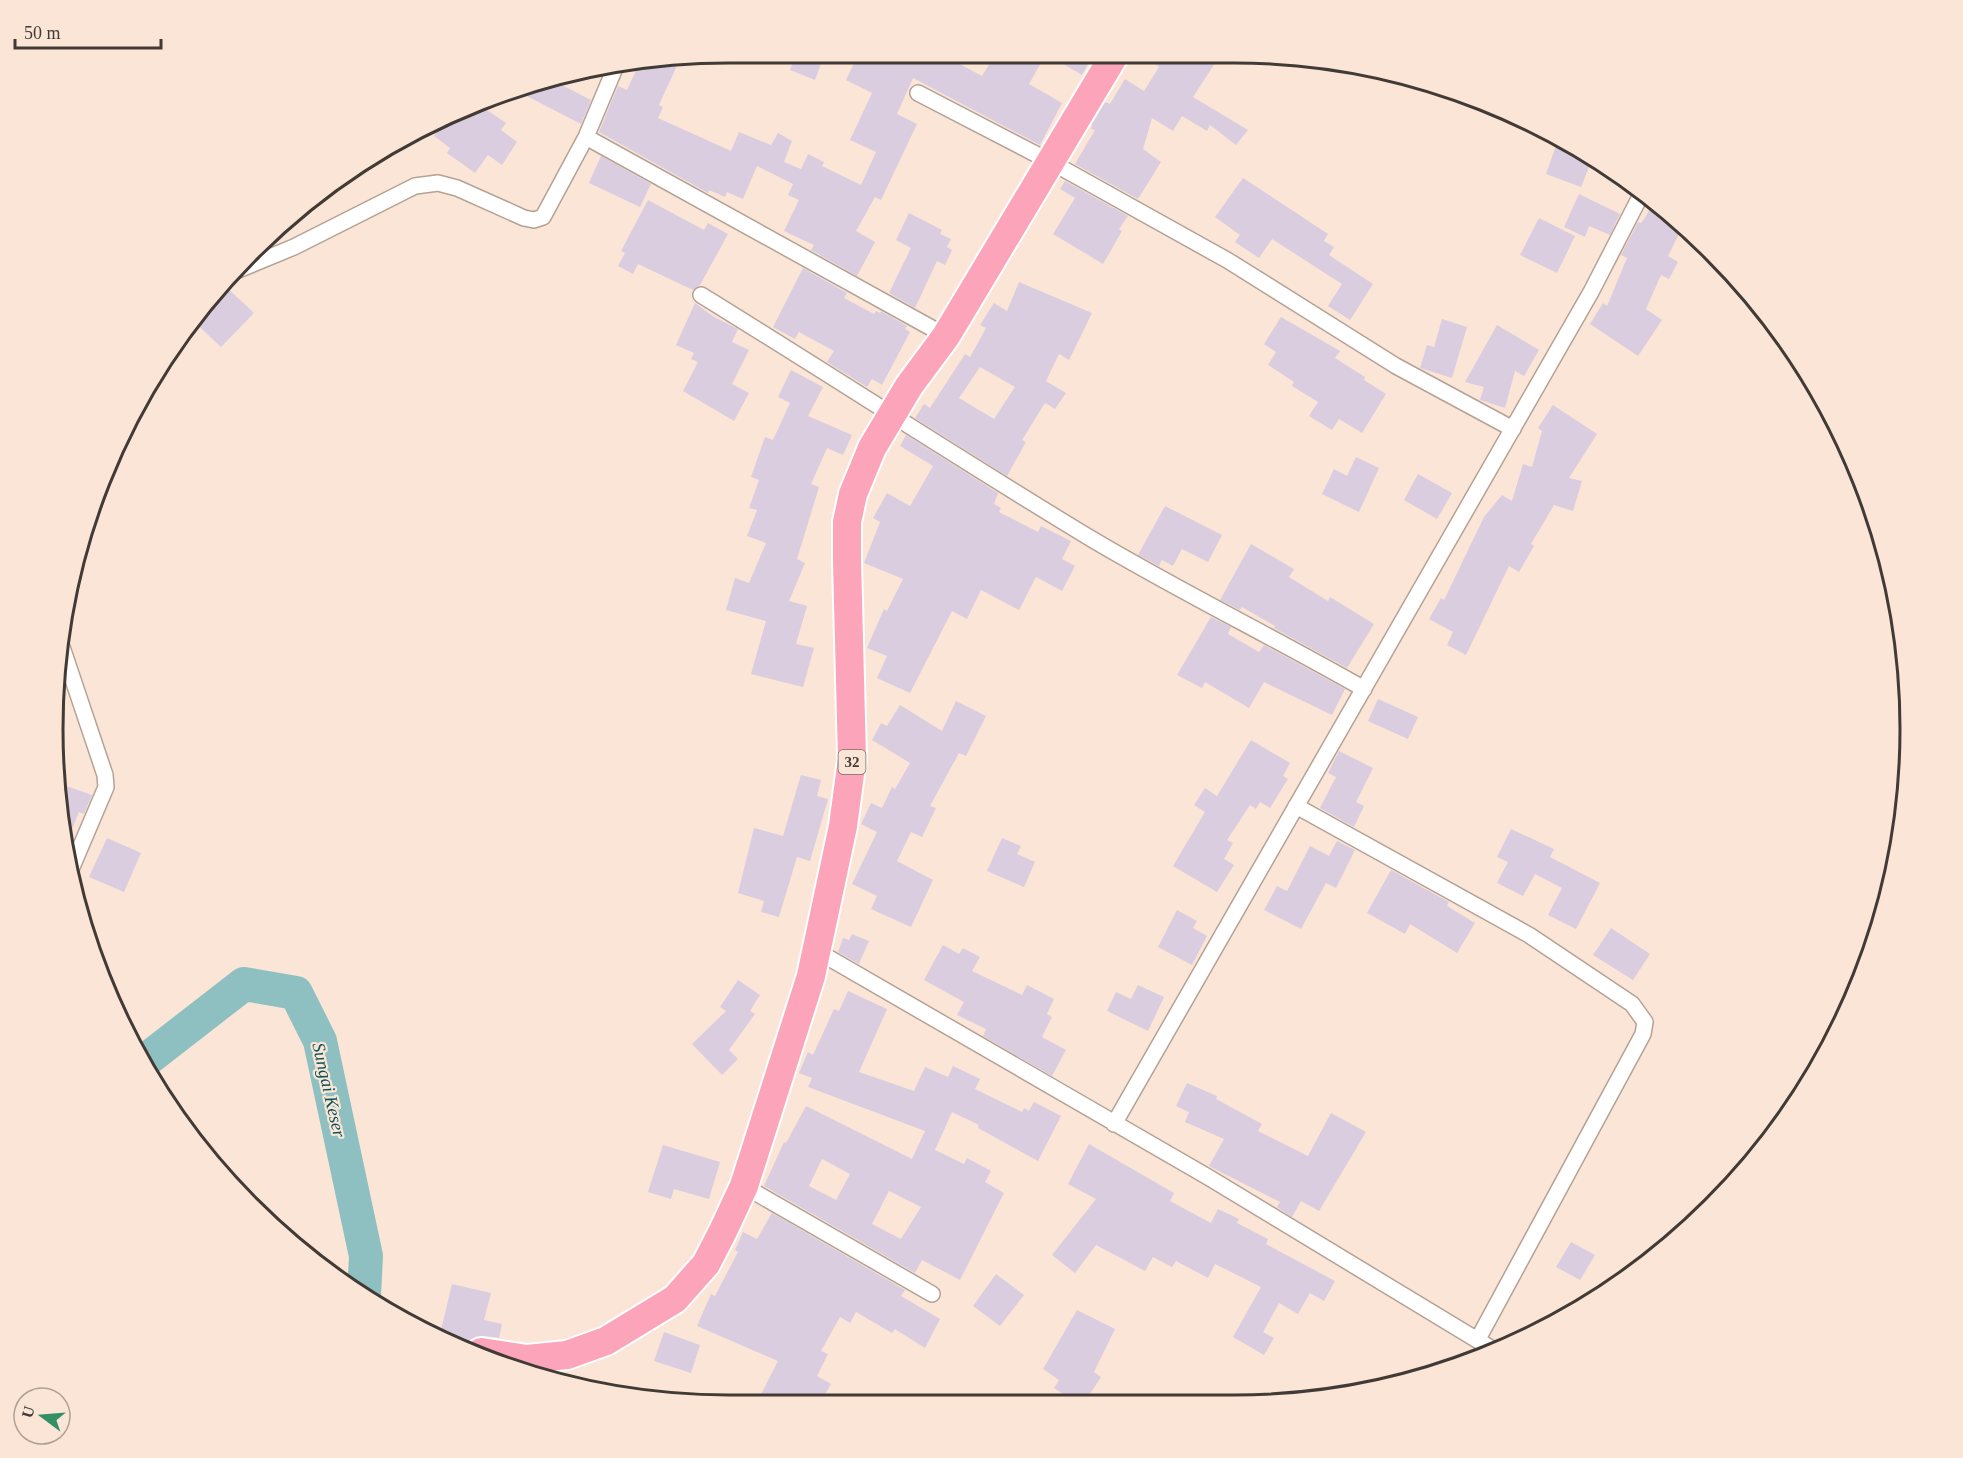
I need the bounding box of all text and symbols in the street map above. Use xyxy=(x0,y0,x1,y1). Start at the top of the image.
scale bar xyxy=(15,12,160,50)
text: 50 m xyxy=(24,23,61,43)
road number: 32 xyxy=(838,750,866,774)
water label: Sungai Keser xyxy=(308,1041,350,1140)
north arrow xyxy=(12,1386,72,1446)
text: U xyxy=(18,1404,38,1420)

